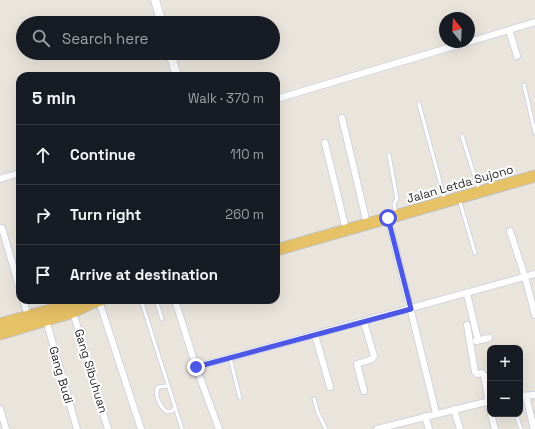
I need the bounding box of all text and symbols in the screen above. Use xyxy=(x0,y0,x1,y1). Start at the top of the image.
north arrow xyxy=(439,12,475,48)
search box xyxy=(16,16,280,60)
icon: search xyxy=(30,27,52,49)
text: Search here xyxy=(62,29,148,48)
text: 5 min xyxy=(32,87,76,109)
text: Walk · 370 m xyxy=(188,90,264,107)
icon: ahead xyxy=(32,144,54,166)
text: Continue xyxy=(70,145,136,164)
text: 110 m xyxy=(230,146,264,163)
street label: Jalan Letda Sujono xyxy=(405,161,515,207)
icon: right xyxy=(32,204,54,226)
text: Turn right xyxy=(70,205,141,224)
text: 260 m xyxy=(225,206,264,223)
route start xyxy=(379,209,397,227)
icon: arrive xyxy=(32,264,54,286)
text: Arrive at destination xyxy=(70,265,218,284)
street label: Gang Sibuhuan xyxy=(71,327,111,415)
street label: Gang Budi xyxy=(45,344,77,406)
map controls xyxy=(487,345,523,417)
button: + xyxy=(487,345,523,381)
route end xyxy=(187,358,205,376)
button: − xyxy=(487,381,523,417)

